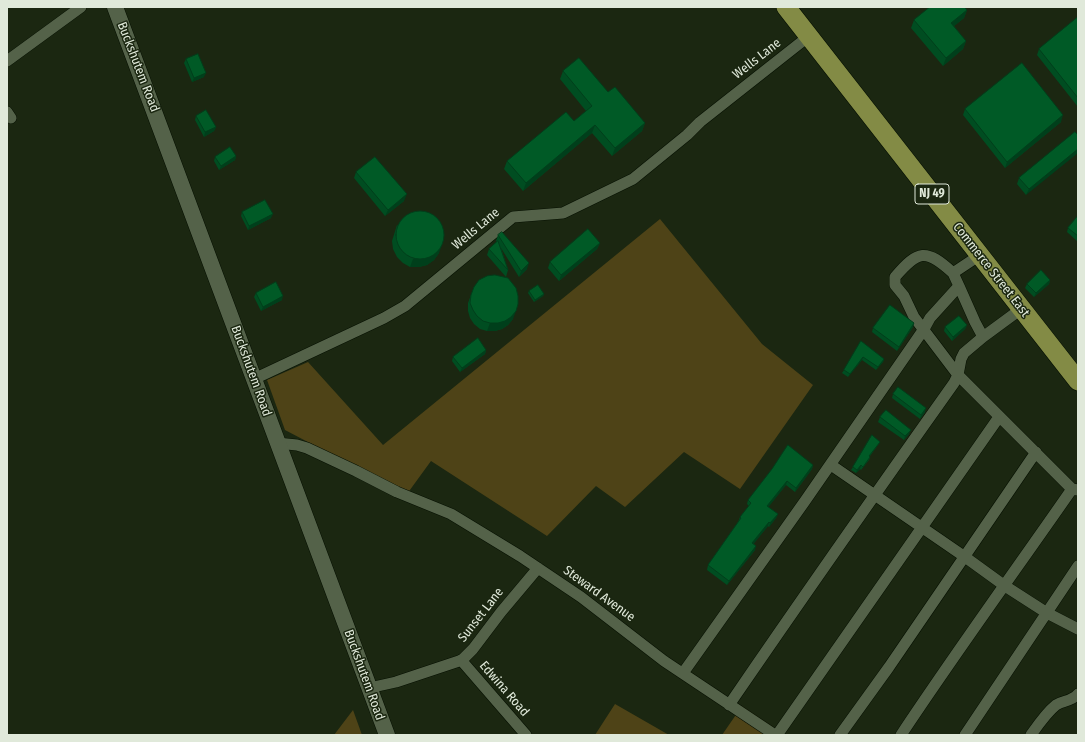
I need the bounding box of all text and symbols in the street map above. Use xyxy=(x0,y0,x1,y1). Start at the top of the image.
street label: Buckshutem Road xyxy=(114,20,162,114)
street label: Wells Lane xyxy=(730,35,784,83)
road number: NJ 49 xyxy=(915,184,949,204)
street label: Wells Lane xyxy=(449,205,503,253)
street label: Commerce Street East xyxy=(949,220,1033,320)
street label: Buckshutem Road xyxy=(227,324,275,418)
street label: Steward Avenue xyxy=(560,563,638,625)
street label: Sunset Lane xyxy=(455,585,507,645)
street label: Buckshutem Road xyxy=(340,628,388,722)
street label: Edwina Road xyxy=(476,658,532,720)

